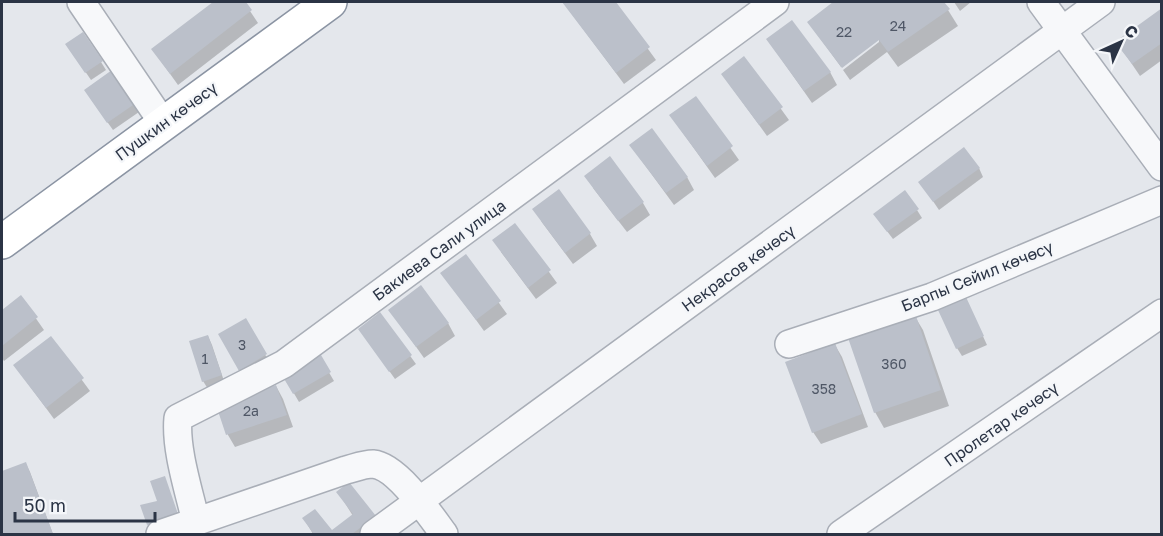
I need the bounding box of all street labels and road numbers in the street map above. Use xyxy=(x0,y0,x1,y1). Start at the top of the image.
street label: Пушкин көчөсү xyxy=(111,77,221,165)
street label: Бакиева Сали улица xyxy=(368,195,510,305)
street label: Некрасов көчөсү xyxy=(677,220,799,316)
street label: Барпы Сейил көчөсү xyxy=(898,236,1056,316)
street label: Пролетар көчөсү xyxy=(940,377,1062,471)

